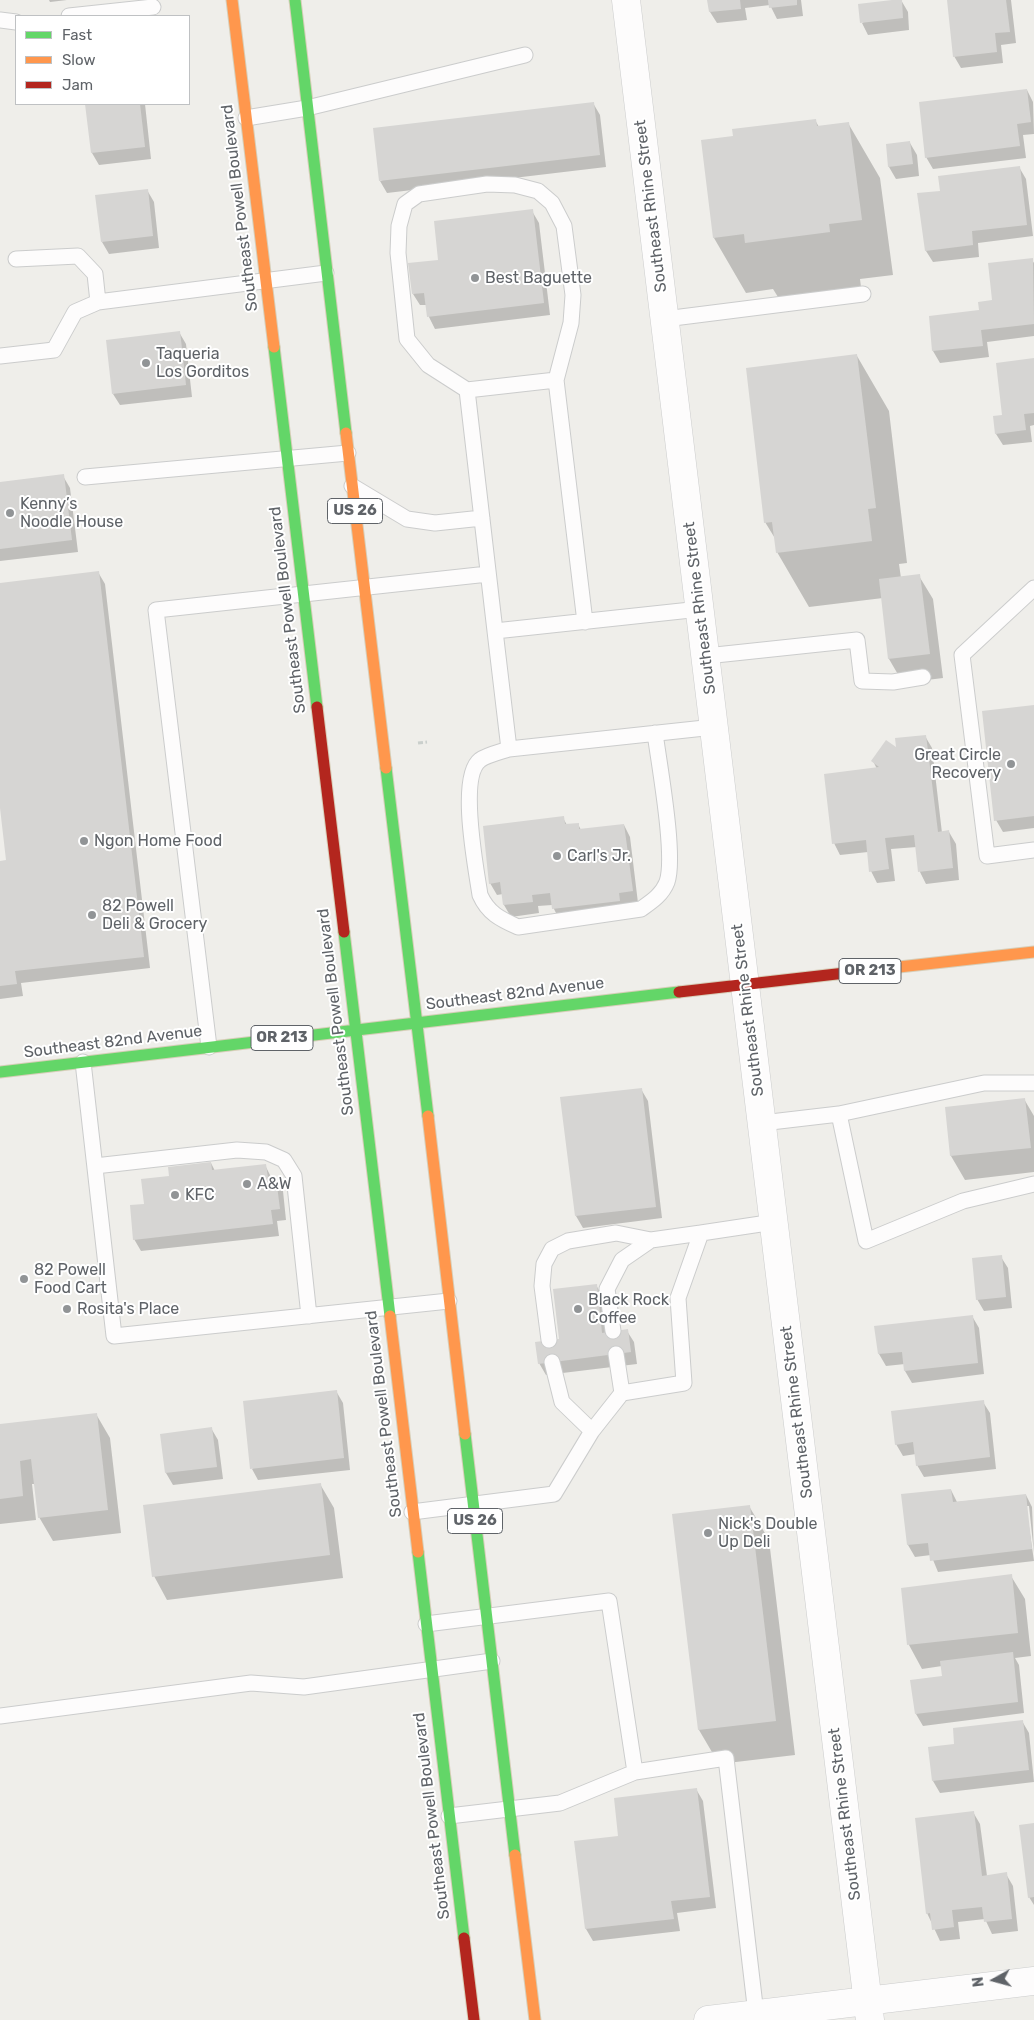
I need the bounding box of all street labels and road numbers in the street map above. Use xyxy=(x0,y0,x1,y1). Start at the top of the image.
street label: Southeast Powell Boulevard xyxy=(218,104,262,312)
street label: Southeast Rhine Street xyxy=(631,119,671,293)
road number: US 26 xyxy=(328,498,382,524)
street label: Southeast Powell Boulevard xyxy=(266,506,310,714)
street label: Southeast Rhine Street xyxy=(680,521,720,695)
street label: Southeast Powell Boulevard xyxy=(314,908,358,1116)
street label: Southeast Rhine Street xyxy=(728,923,768,1097)
road number: OR 213 xyxy=(839,958,901,984)
street label: Southeast 82nd Avenue xyxy=(425,974,605,1014)
street label: Southeast 82nd Avenue xyxy=(23,1022,203,1062)
road number: OR 213 xyxy=(251,1026,313,1050)
street label: Southeast Powell Boulevard xyxy=(362,1310,406,1518)
street label: Southeast Rhine Street xyxy=(777,1325,817,1499)
road number: US 26 xyxy=(448,1508,502,1534)
street label: Southeast Powell Boulevard xyxy=(410,1712,454,1920)
street label: Southeast Rhine Street xyxy=(825,1727,865,1901)

